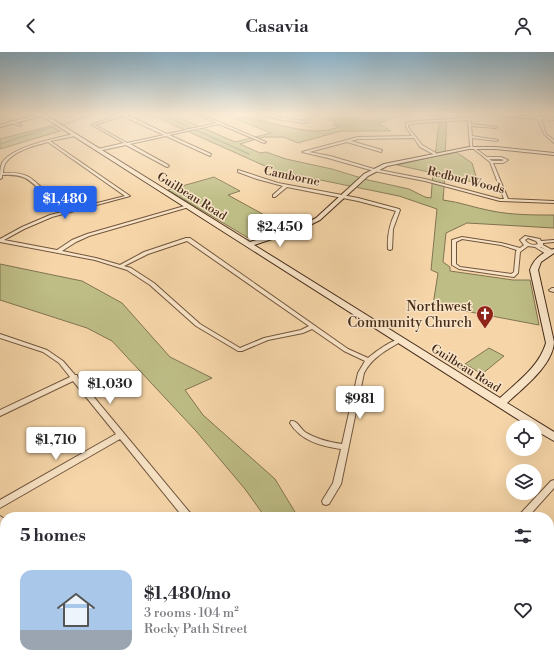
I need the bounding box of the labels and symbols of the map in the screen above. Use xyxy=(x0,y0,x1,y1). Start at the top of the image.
street label: Camborne xyxy=(262,163,321,190)
street label: Redbud Woods xyxy=(425,164,506,197)
street label: Guilbeau Road xyxy=(154,169,229,224)
pin: $1,480 xyxy=(32,186,98,220)
pin: $2,450 xyxy=(247,214,313,248)
place label: Northwest Community Church xyxy=(347,298,473,332)
church icon: Northwest Community Church xyxy=(475,304,495,329)
street label: Guilbeau Road xyxy=(428,341,503,396)
pin: $1,030 xyxy=(77,371,143,405)
pin: $981 xyxy=(336,386,384,420)
pin: $1,710 xyxy=(23,427,89,461)

